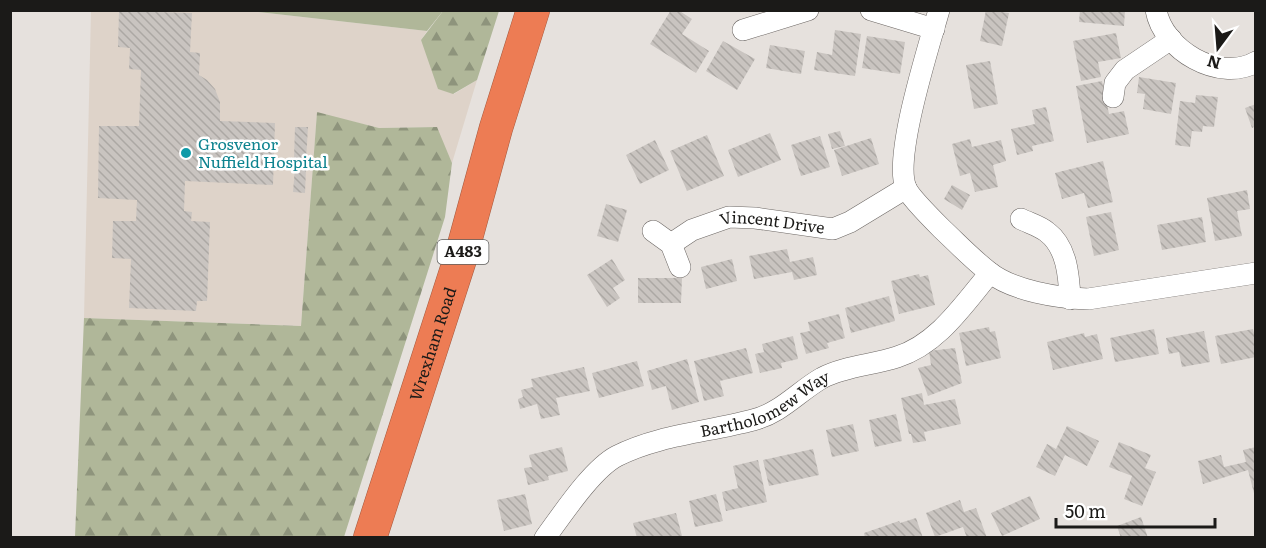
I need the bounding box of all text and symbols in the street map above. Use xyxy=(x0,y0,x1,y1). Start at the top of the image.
north arrow xyxy=(1188,18,1248,78)
text: N xyxy=(1204,50,1223,77)
place label: Grosvenor Nuffield Hospital xyxy=(198,131,328,173)
marker: Grosvenor Nuffield Hospital xyxy=(179,146,193,160)
street label: Vincent Drive xyxy=(716,204,826,239)
road number: A483 xyxy=(438,240,488,264)
street label: Wrexham Road xyxy=(402,283,461,403)
street label: Bartholomew Way xyxy=(698,363,834,442)
scale bar xyxy=(1056,491,1215,529)
text: 50 m xyxy=(1065,497,1106,524)

